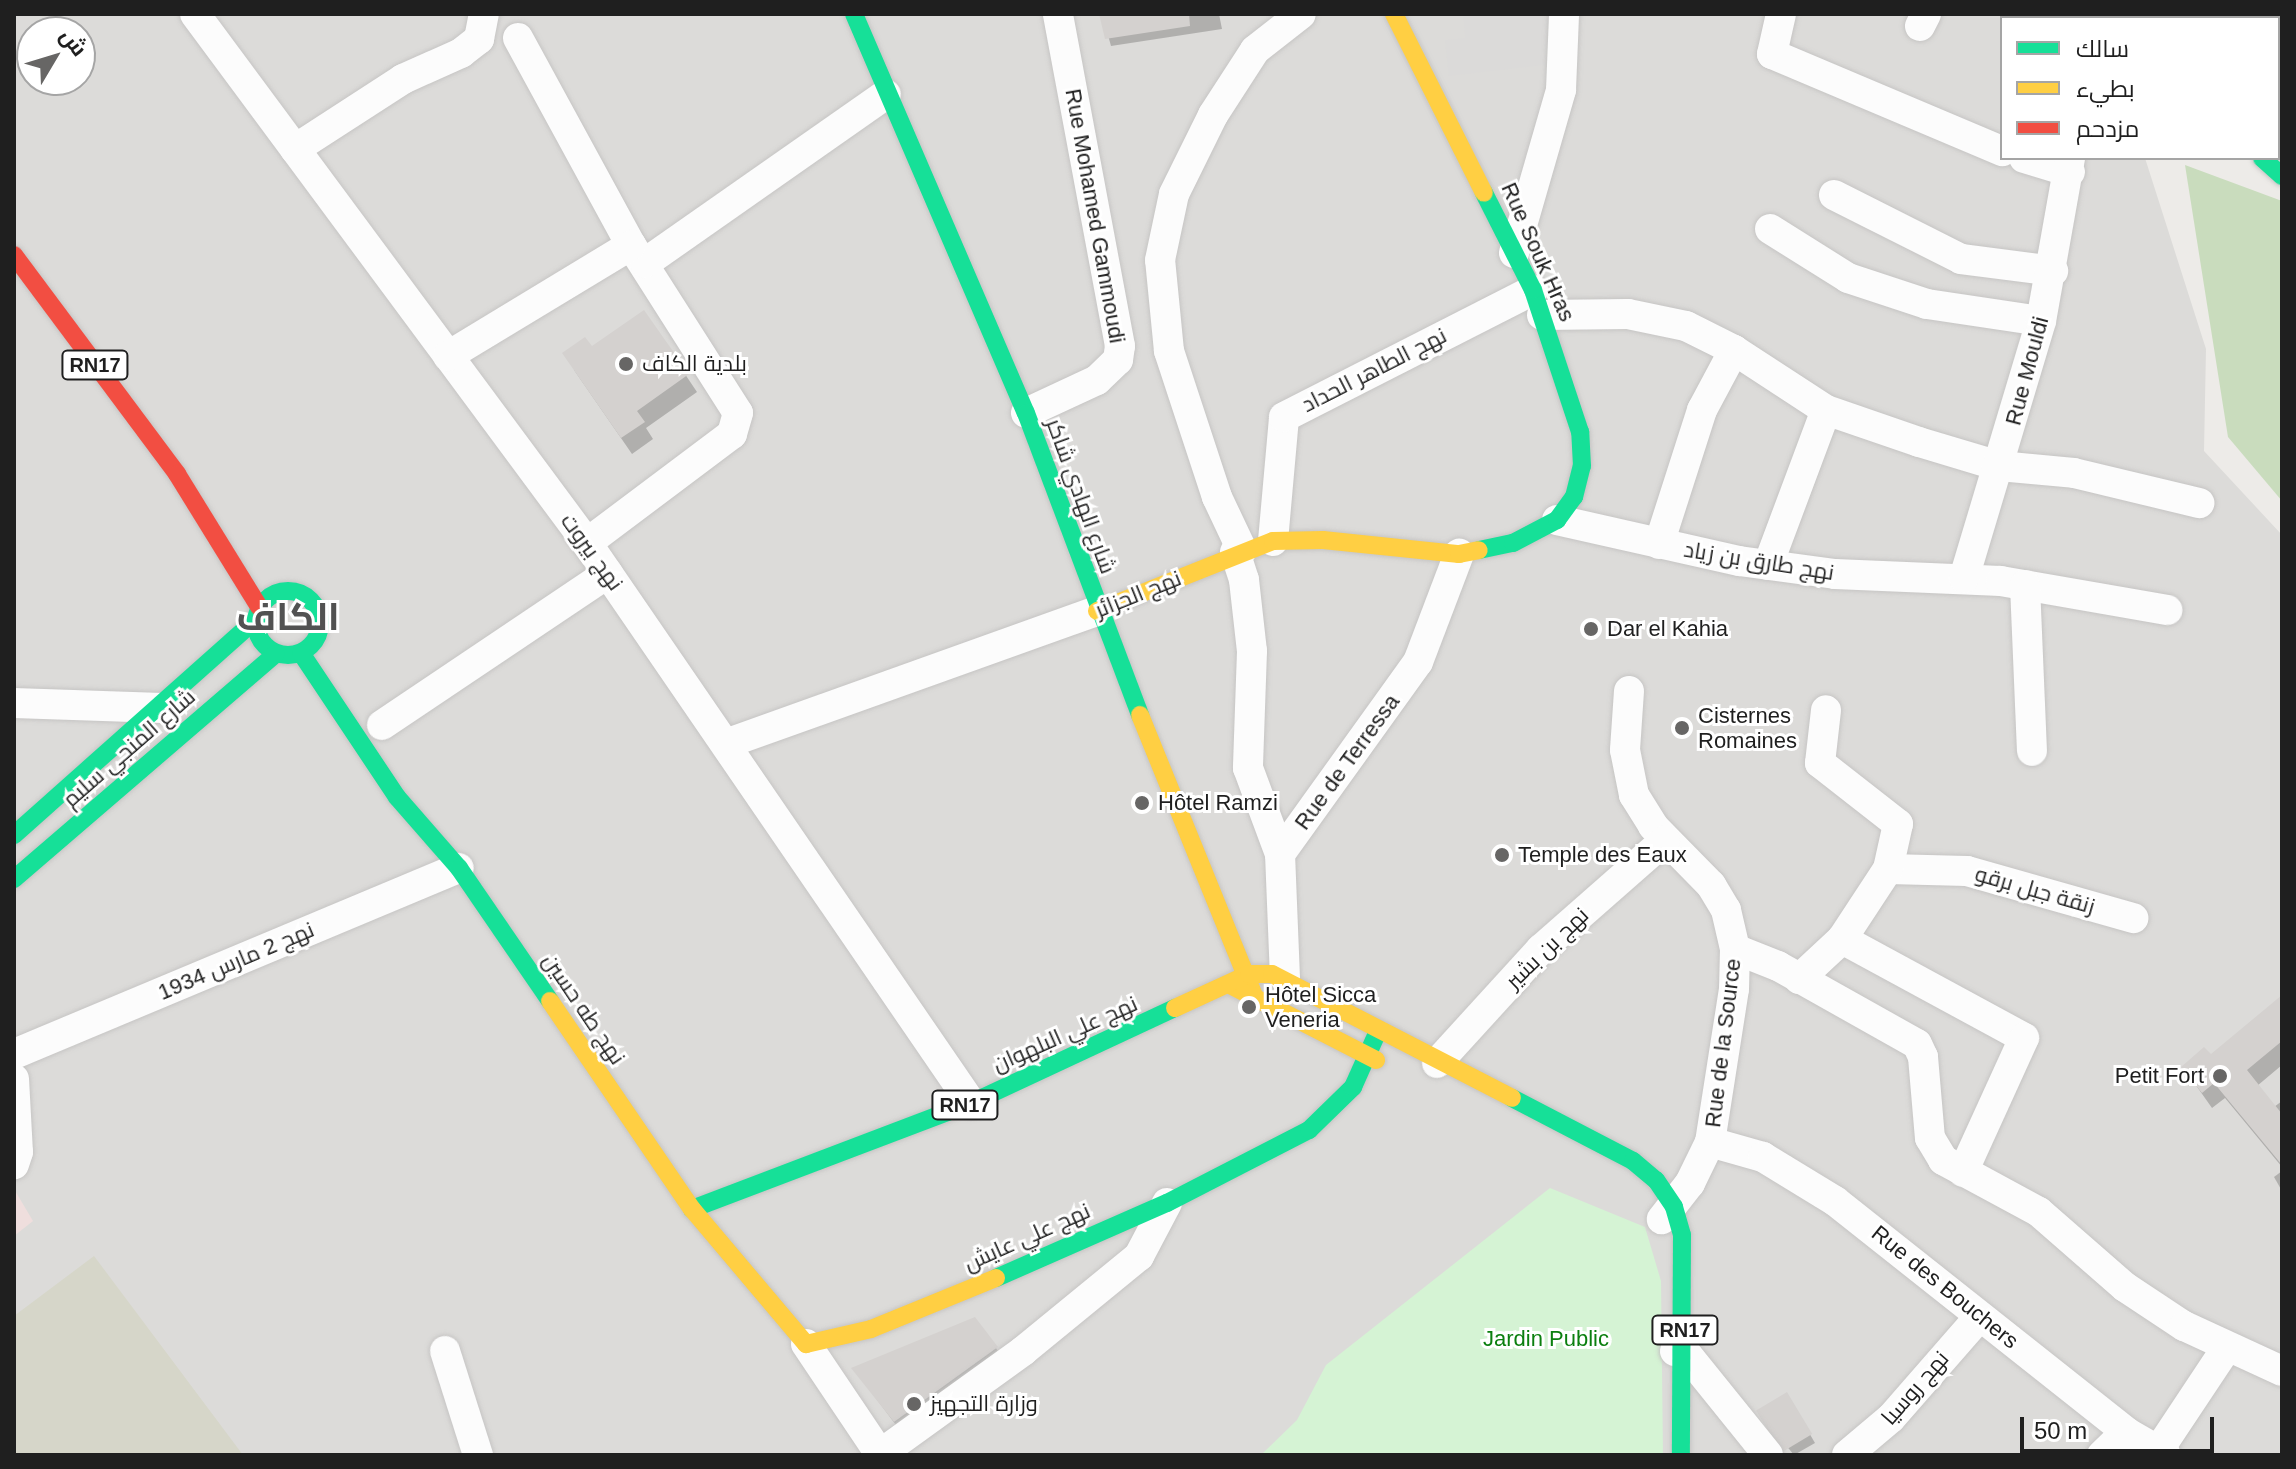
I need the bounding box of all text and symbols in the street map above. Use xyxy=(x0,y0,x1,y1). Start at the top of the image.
north arrow xyxy=(16,16,96,96)
legend xyxy=(2000,16,2280,160)
text: ش xyxy=(55,23,92,61)
text: سالك xyxy=(2076,35,2129,62)
text: بطيء xyxy=(2076,75,2135,102)
street label: Rue Mohamed Gammoudi xyxy=(1060,87,1130,345)
text: مزدحم xyxy=(2076,115,2139,142)
street label: Rue Souk Hras xyxy=(1496,178,1580,326)
street label: Rue Mouldi xyxy=(2000,314,2054,428)
street label: نهج الطاهر الحداد xyxy=(1297,322,1451,418)
road number: RN17 xyxy=(61,349,129,381)
place label: بلدية الكاف xyxy=(642,351,747,377)
marker: بلدية الكاف xyxy=(617,355,635,373)
street label: شارع الهادي شاكر xyxy=(1041,415,1121,577)
street label: نهج بيروت xyxy=(555,508,629,596)
street label: نهج طارق بن زياد xyxy=(1682,536,1836,586)
street label: نهج الجزائر xyxy=(1091,565,1185,623)
district label: الكاف xyxy=(236,595,340,641)
place label: Dar el Kahia xyxy=(1607,616,1728,642)
marker: Dar el Kahia xyxy=(1582,620,1600,638)
street label: شارع المنجي سليم xyxy=(57,683,201,813)
street label: Rue de Terressa xyxy=(1289,689,1405,835)
place label: Cisternes Romaines xyxy=(1698,702,1797,754)
marker: Cisternes Romaines xyxy=(1673,719,1691,737)
place label: Hôtel Ramzi xyxy=(1158,790,1278,816)
marker: Hôtel Ramzi xyxy=(1133,794,1151,812)
place label: Temple des Eaux xyxy=(1518,842,1687,868)
marker: Temple des Eaux xyxy=(1493,846,1511,864)
street label: زنقة جبل برقو xyxy=(1972,860,2098,920)
street label: نهج بن بشير xyxy=(1500,902,1594,994)
street label: نهج 2 مارس 1934 xyxy=(154,916,318,1006)
street label: نهج طه حسين xyxy=(537,948,631,1070)
street label: Rue de la Source xyxy=(1700,957,1746,1129)
place label: Hôtel Sicca Veneria xyxy=(1265,981,1376,1032)
street label: نهج علي البلهوان xyxy=(989,990,1141,1078)
marker: Hôtel Sicca Veneria xyxy=(1240,998,1258,1016)
place label: Petit Fort xyxy=(2115,1063,2204,1089)
marker: Petit Fort xyxy=(2211,1067,2229,1085)
road number: RN17 xyxy=(931,1089,999,1121)
street label: نهج علي عايش xyxy=(960,1197,1094,1277)
street label: Rue des Bouchers xyxy=(1866,1220,2024,1354)
road number: RN17 xyxy=(1651,1314,1719,1346)
park label: Jardin Public xyxy=(1483,1326,1609,1352)
street label: نهج روسيا xyxy=(1876,1346,1954,1430)
place label: وزارة التجهيز xyxy=(930,1391,1038,1417)
marker: وزارة التجهيز xyxy=(905,1395,923,1413)
scale bar xyxy=(2024,1401,2218,1451)
text: 50 m xyxy=(2034,1417,2087,1444)

